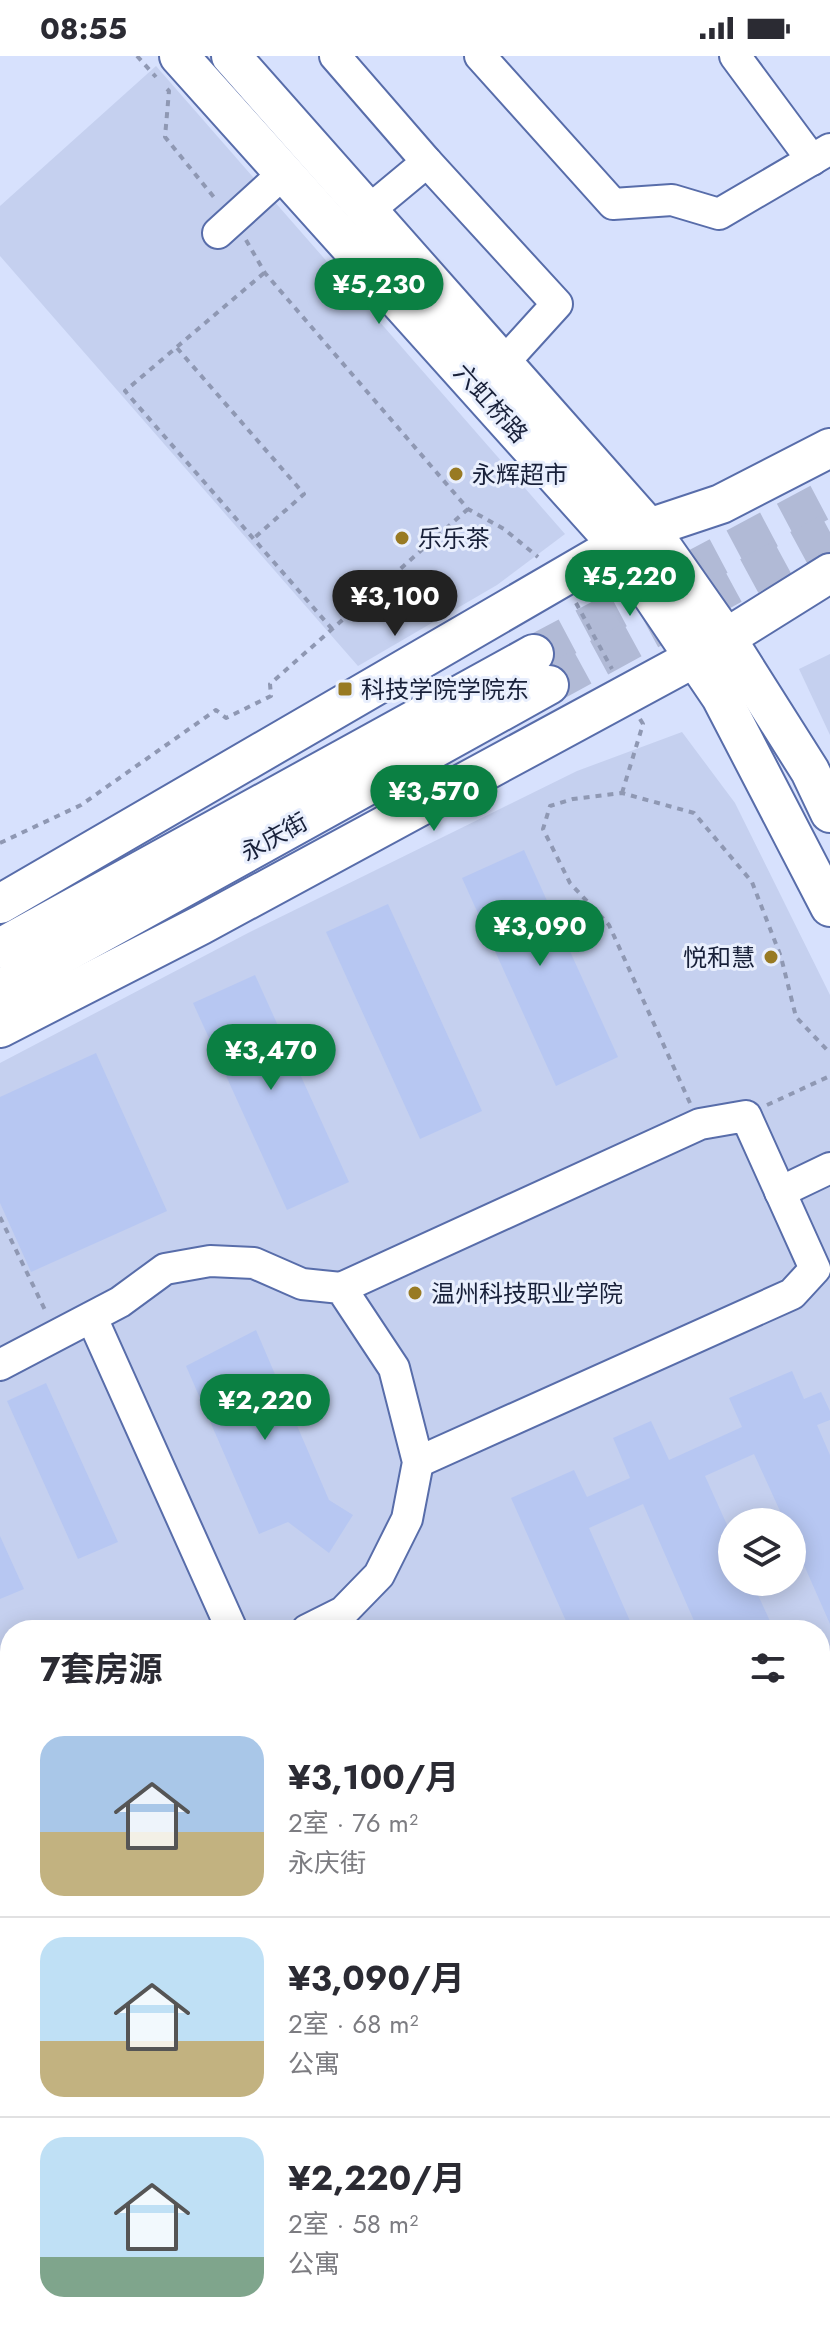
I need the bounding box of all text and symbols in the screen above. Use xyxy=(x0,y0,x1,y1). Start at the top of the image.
text: 08:55 xyxy=(40,7,127,50)
pin: ¥5,230 xyxy=(314,258,444,326)
text: ¥5,230 xyxy=(332,265,426,303)
street label: 六虹桥路 xyxy=(446,356,536,450)
place label: 永辉超市 xyxy=(472,457,568,492)
marker: 永辉超市 xyxy=(447,465,465,483)
place label: 乐乐茶 xyxy=(418,521,490,556)
marker: 乐乐茶 xyxy=(393,529,411,547)
pin: ¥5,220 xyxy=(565,550,695,618)
text: ¥5,220 xyxy=(583,557,677,595)
pin: ¥3,100 xyxy=(330,570,460,638)
text: ¥3,100 xyxy=(350,577,440,615)
place label: 科技学院学院东 xyxy=(361,672,529,707)
marker: 科技学院学院东 xyxy=(336,680,354,698)
pin: ¥3,570 xyxy=(369,765,499,833)
text: ¥3,570 xyxy=(388,772,480,810)
street label: 永庆街 xyxy=(234,804,314,870)
pin: ¥3,090 xyxy=(475,900,605,968)
text: ¥3,090 xyxy=(493,907,587,945)
place label: 悦和慧 xyxy=(683,940,755,975)
marker: 悦和慧 xyxy=(762,948,780,966)
pin: ¥3,470 xyxy=(206,1024,336,1092)
text: ¥3,470 xyxy=(225,1031,317,1069)
place label: 温州科技职业学院 xyxy=(431,1276,623,1311)
marker: 温州科技职业学院 xyxy=(406,1284,424,1302)
pin: ¥2,220 xyxy=(200,1374,330,1442)
text: ¥2,220 xyxy=(218,1381,312,1419)
map controls xyxy=(718,1508,806,1596)
button: layers xyxy=(718,1508,806,1596)
text: 7套房源 xyxy=(40,1645,163,1694)
icon: filters xyxy=(746,1646,790,1690)
text: ¥3,100/月 xyxy=(288,1753,459,1802)
icon: home xyxy=(104,1768,200,1864)
text: 2室 · 76 m² xyxy=(288,1804,418,1842)
text: 永庆街 xyxy=(288,1844,366,1882)
text: ¥3,090/月 xyxy=(288,1954,465,2003)
icon: home xyxy=(104,1969,200,2065)
text: 2室 · 68 m² xyxy=(288,2005,418,2043)
text: 公寓 xyxy=(288,2045,340,2083)
text: ¥2,220/月 xyxy=(288,2154,466,2203)
icon: home xyxy=(104,2169,200,2265)
text: 2室 · 58 m² xyxy=(288,2205,418,2243)
text: 公寓 xyxy=(288,2245,340,2283)

